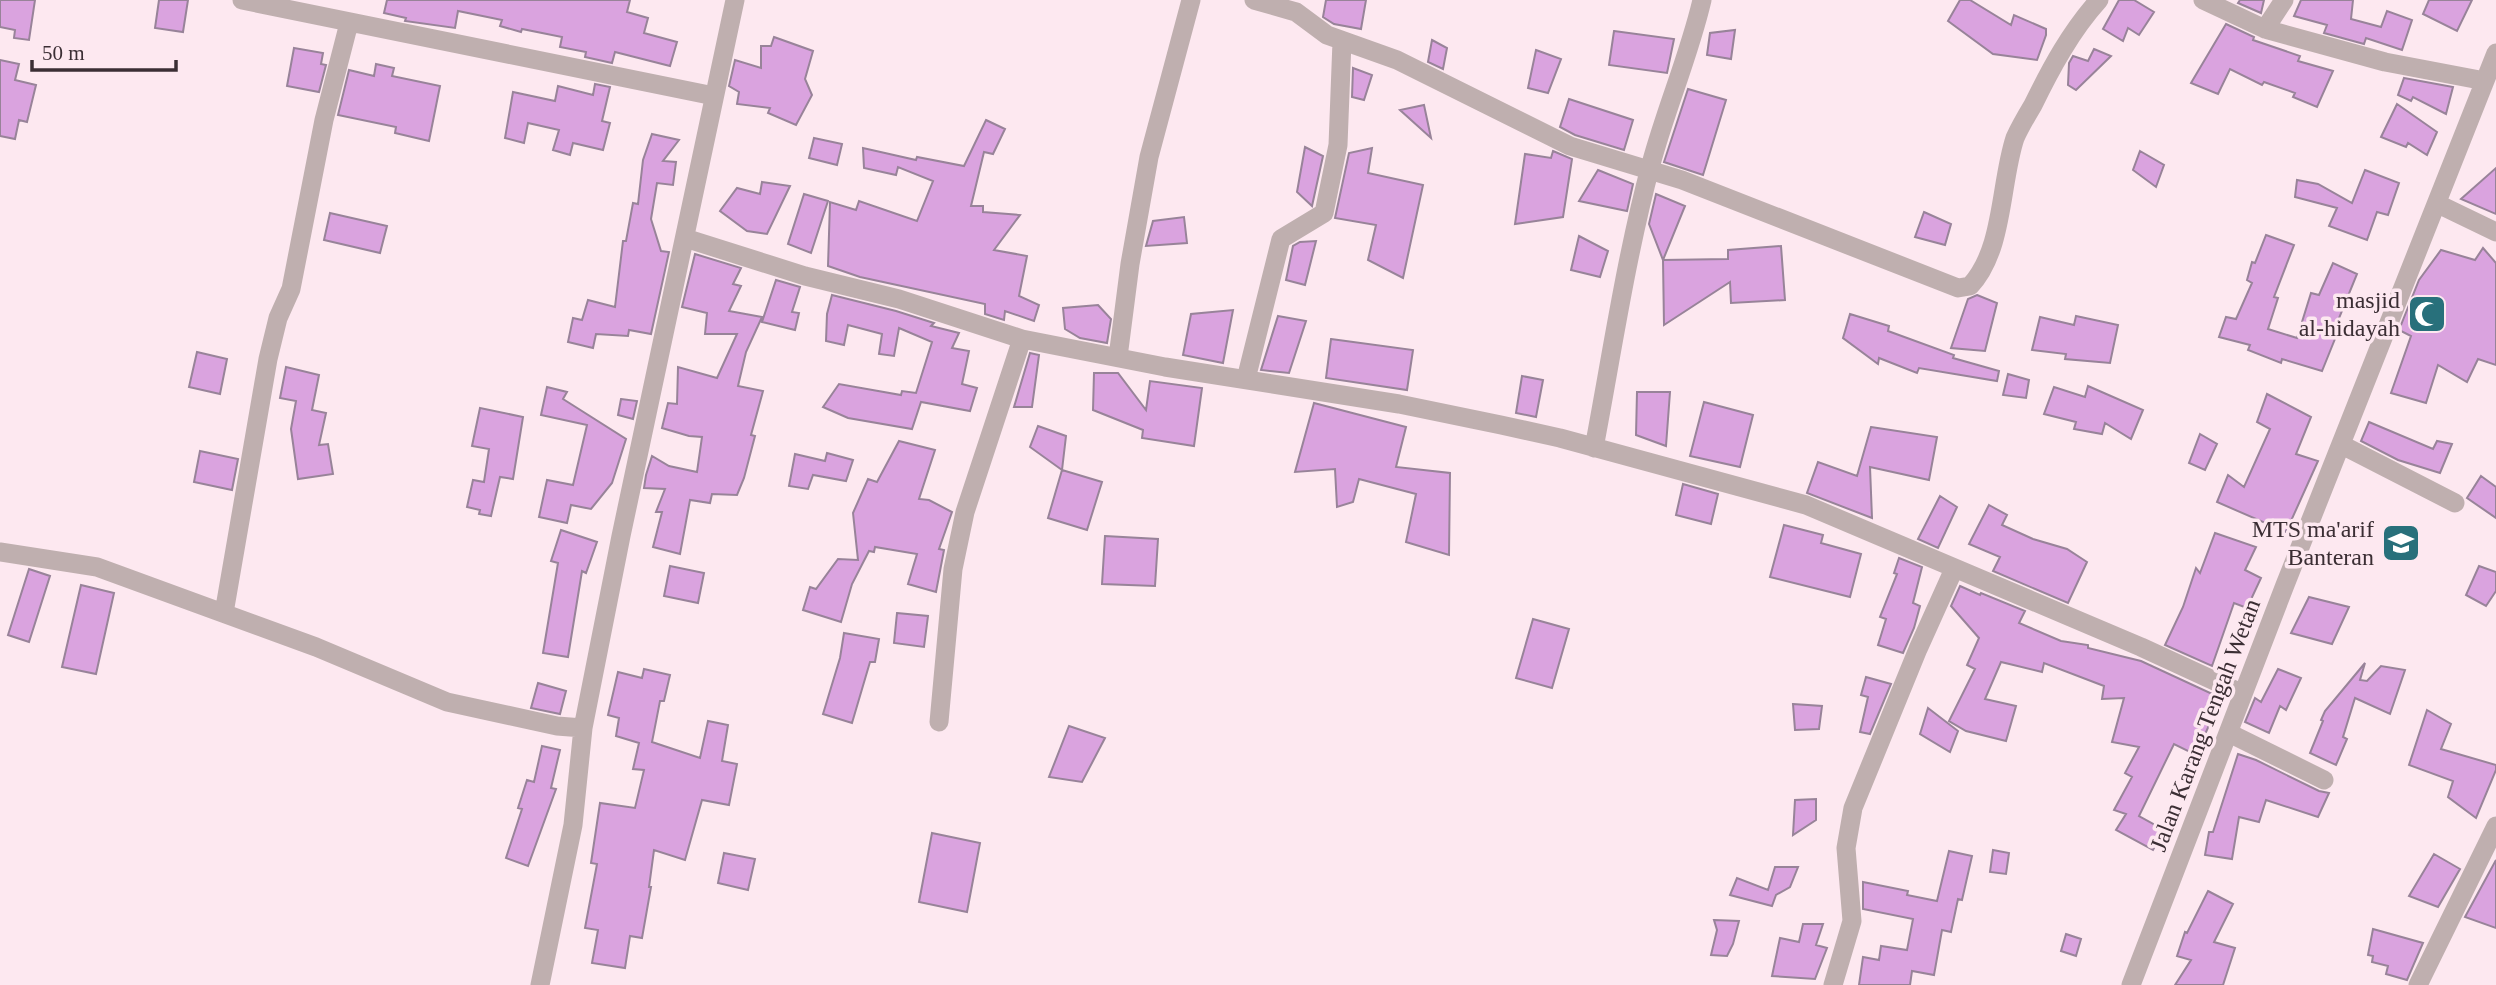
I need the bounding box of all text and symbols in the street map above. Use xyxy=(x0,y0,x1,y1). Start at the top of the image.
scale bar xyxy=(32,28,175,72)
text: 50 m xyxy=(42,41,85,65)
place label: masjid al-hidayah xyxy=(2299,287,2400,341)
mosque icon: masjid al-hidayah xyxy=(2406,293,2448,335)
place label: MTS ma'arif Banteran xyxy=(2252,516,2374,570)
school or university icon: MTS ma'arif Banteran xyxy=(2380,522,2422,564)
street label: Jalan Karang Tengah Wetan xyxy=(2145,595,2265,855)

